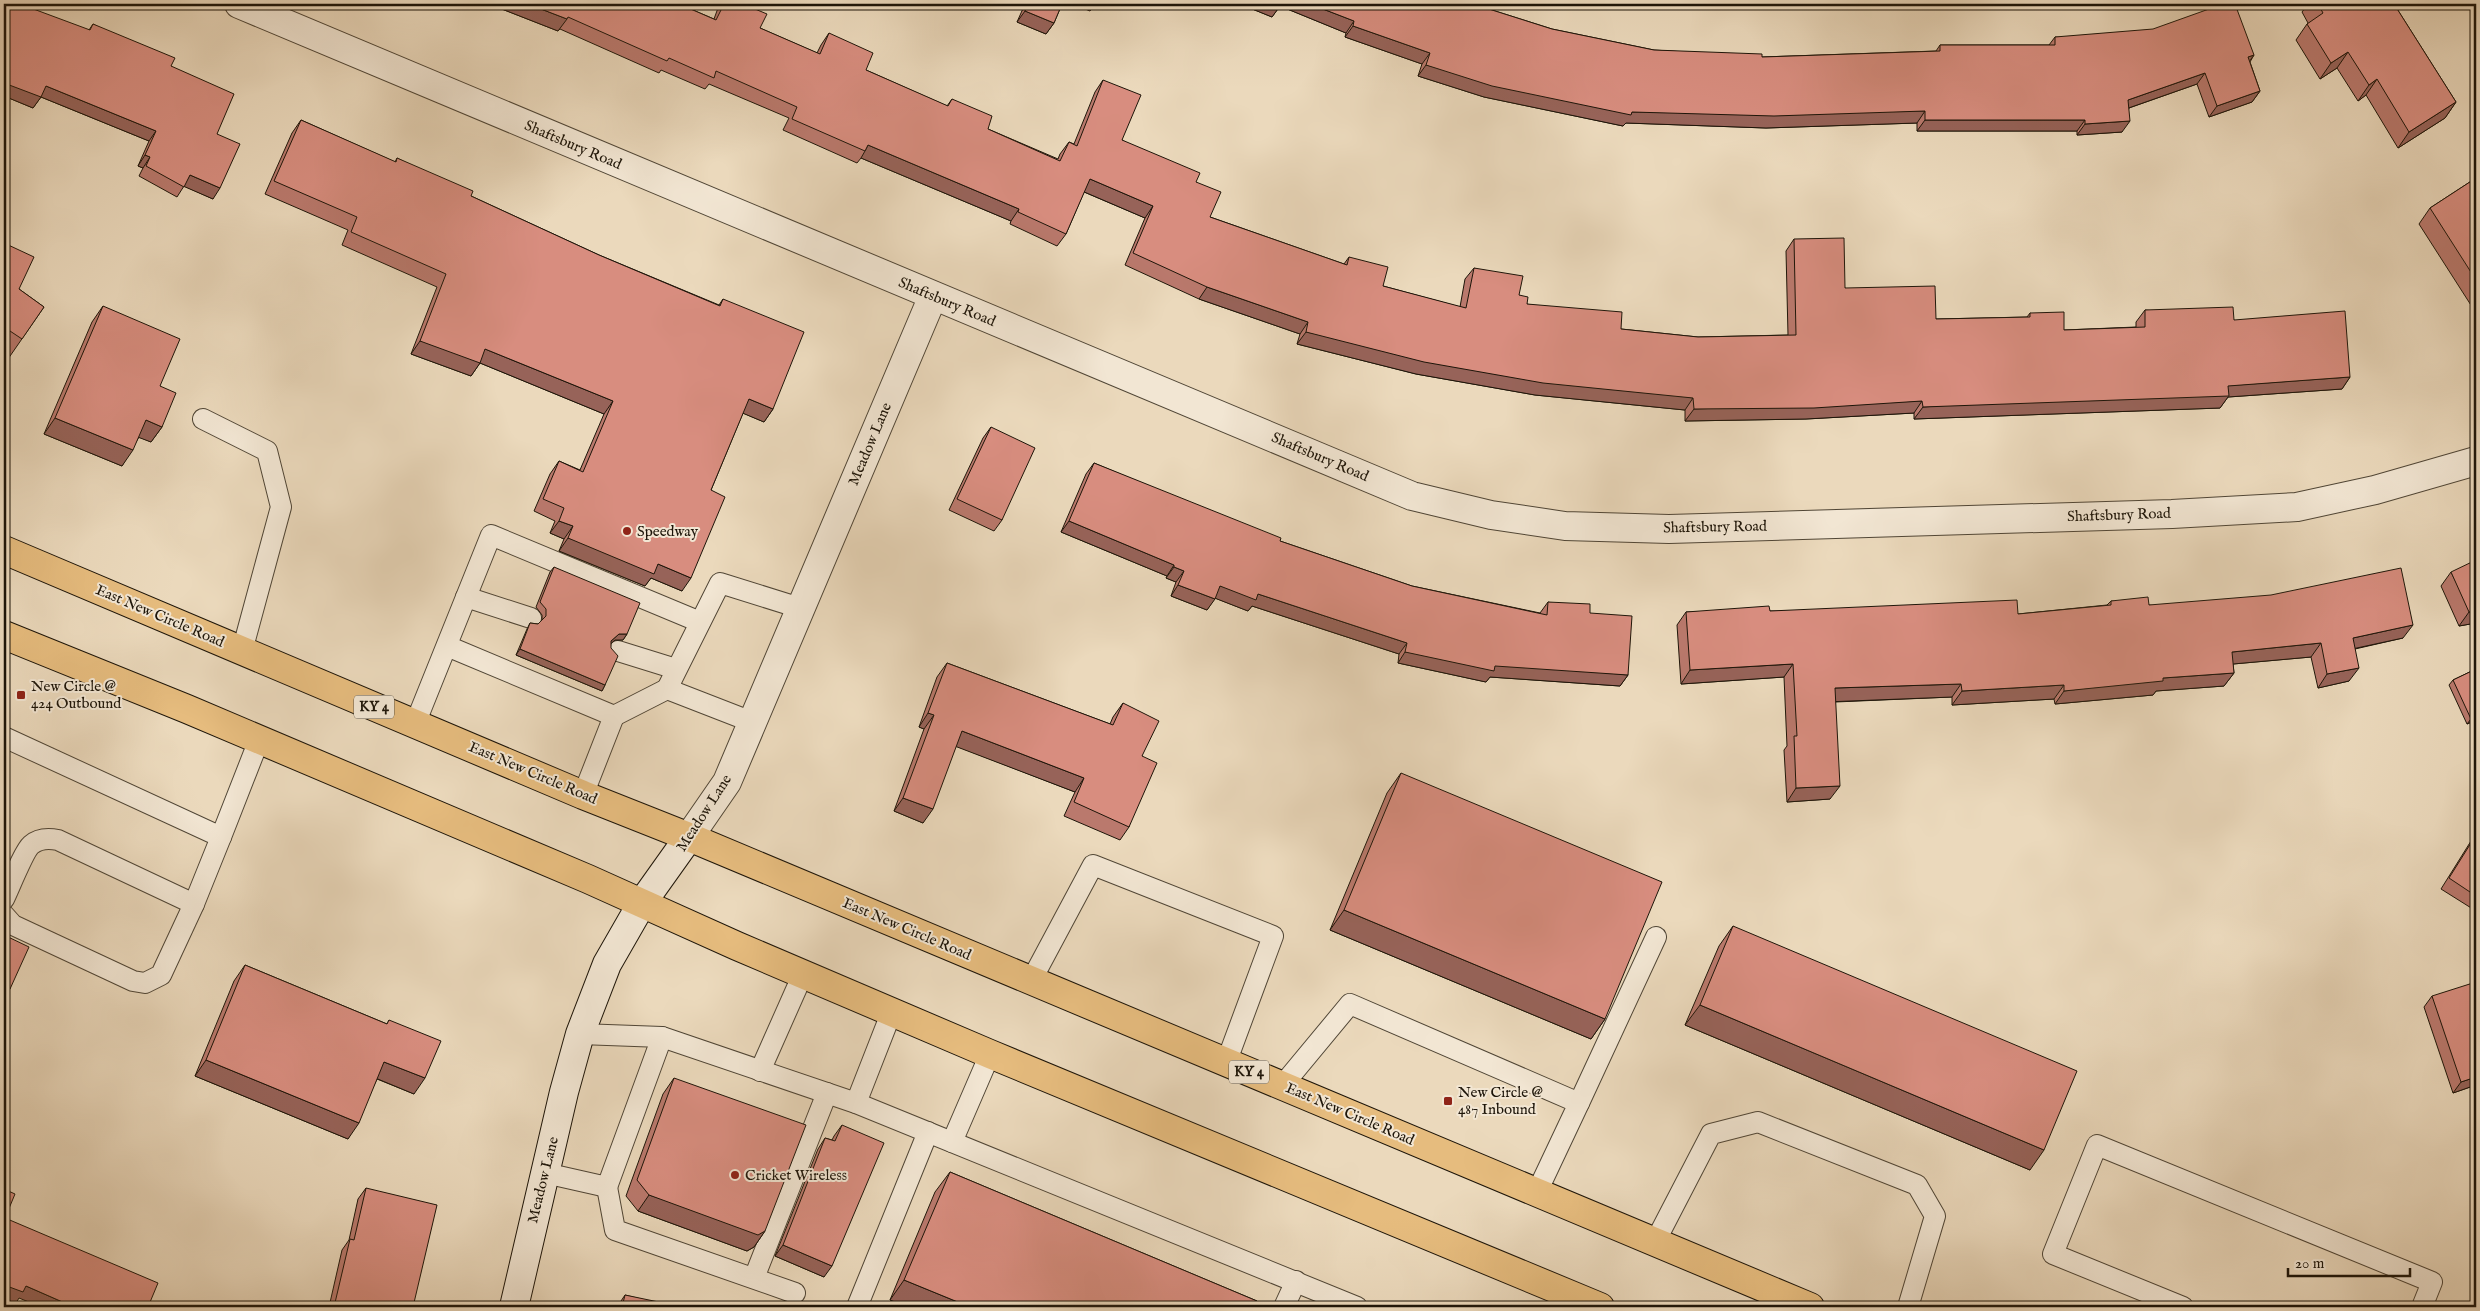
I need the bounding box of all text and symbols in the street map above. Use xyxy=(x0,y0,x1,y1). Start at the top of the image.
street label: Shaftsbury Road xyxy=(522,116,625,174)
street label: Shaftsbury Road xyxy=(896,273,999,331)
street label: Meadow Lane xyxy=(844,399,896,488)
street label: Shaftsbury Road xyxy=(1269,428,1372,486)
street label: Shaftsbury Road xyxy=(2067,504,2172,526)
street label: Shaftsbury Road xyxy=(1663,517,1768,537)
place label: Speedway xyxy=(637,522,699,541)
marker: Speedway xyxy=(621,525,633,537)
street label: East New Circle Road xyxy=(93,580,228,652)
place label: New Circle @ 424 Outbound xyxy=(31,677,122,713)
marker: New Circle @ 424 Outbound xyxy=(15,689,27,701)
road number: KY 4 xyxy=(354,696,394,719)
street label: East New Circle Road xyxy=(466,737,601,809)
street label: Meadow Lane xyxy=(672,771,736,855)
street label: East New Circle Road xyxy=(840,893,975,965)
road number: KY 4 xyxy=(1229,1060,1269,1084)
street label: East New Circle Road xyxy=(1283,1078,1418,1150)
place label: New Circle @ 487 Inbound xyxy=(1458,1083,1543,1119)
marker: New Circle @ 487 Inbound xyxy=(1442,1095,1454,1107)
street label: Meadow Lane xyxy=(523,1135,563,1225)
place label: Cricket Wireless xyxy=(745,1166,847,1185)
marker: Cricket Wireless xyxy=(729,1169,741,1181)
scale bar xyxy=(2288,1246,2410,1278)
text: 20 m xyxy=(2295,1254,2325,1273)

